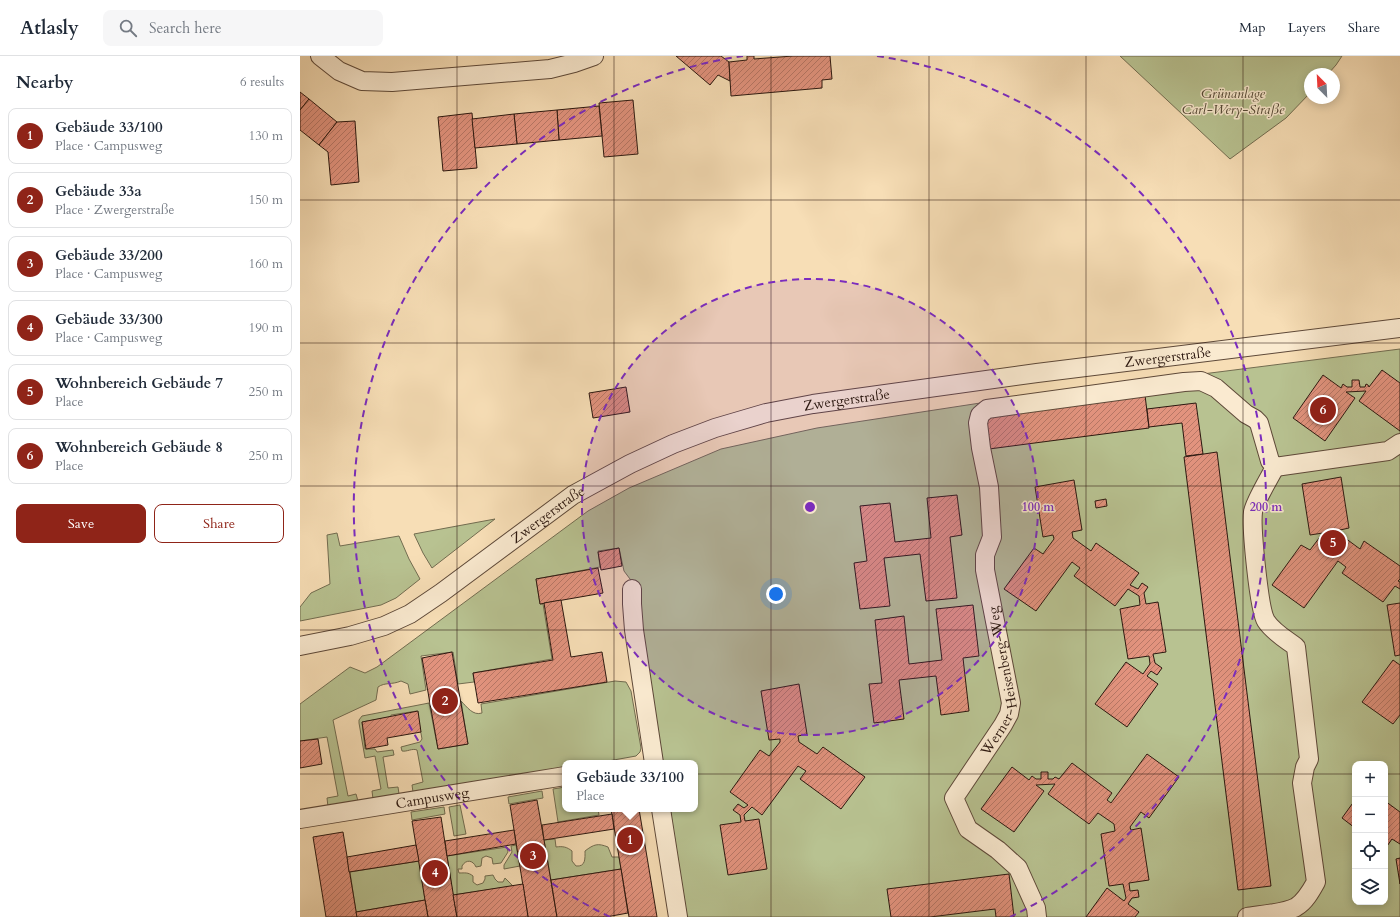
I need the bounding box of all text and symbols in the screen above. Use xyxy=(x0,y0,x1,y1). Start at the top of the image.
search box xyxy=(103,10,383,46)
text: Atlasly xyxy=(20,15,79,41)
icon: search xyxy=(117,17,139,39)
text: Search here xyxy=(149,18,222,38)
text: Map xyxy=(1239,18,1266,37)
text: Layers xyxy=(1288,18,1326,37)
text: Share xyxy=(1348,18,1380,37)
north arrow xyxy=(1304,68,1340,104)
text: Nearby xyxy=(16,71,73,94)
text: 6 results xyxy=(240,73,284,91)
park label: Grünanlage Carl-Wery-Straße xyxy=(1182,84,1285,119)
text: Gebäude 33/100 xyxy=(55,117,163,137)
text: 1 xyxy=(27,127,33,145)
text: 130 m xyxy=(249,127,283,145)
text: Place · Campusweg xyxy=(55,137,162,155)
text: Gebäude 33a xyxy=(55,181,142,201)
text: 2 xyxy=(27,191,33,209)
text: 150 m xyxy=(249,191,283,209)
text: Place · Zwergerstraße xyxy=(55,201,174,219)
text: Gebäude 33/200 xyxy=(55,245,163,265)
text: 3 xyxy=(27,255,33,273)
text: 160 m xyxy=(249,255,283,273)
text: Place · Campusweg xyxy=(55,265,162,283)
text: Gebäude 33/300 xyxy=(55,309,163,329)
text: 4 xyxy=(27,319,33,337)
text: 190 m xyxy=(249,319,283,337)
text: Place · Campusweg xyxy=(55,329,162,347)
street label: Zwergerstraße xyxy=(1123,342,1212,372)
text: Wohnbereich Gebäude 7 xyxy=(55,373,223,393)
text: 5 xyxy=(27,383,33,401)
text: 250 m xyxy=(249,383,283,401)
street label: Zwergerstraße xyxy=(802,384,891,415)
text: Place xyxy=(55,393,83,411)
pin: 6 xyxy=(1310,395,1336,425)
text: Wohnbereich Gebäude 8 xyxy=(55,437,223,457)
text: 6 xyxy=(27,447,33,465)
text: 250 m xyxy=(249,447,283,465)
text: Place xyxy=(55,457,83,475)
street label: Zwergerstraße xyxy=(507,481,588,548)
text: 100 m xyxy=(1022,499,1055,515)
text: 200 m xyxy=(1250,499,1283,515)
centre of rings xyxy=(803,500,817,514)
button: Save xyxy=(16,504,146,543)
button: Share xyxy=(154,504,284,543)
pin: 5 xyxy=(1320,528,1346,558)
your location xyxy=(766,584,786,604)
street label: Werner-Heisenberg-Weg xyxy=(975,605,1021,760)
pin: 2 xyxy=(432,686,458,716)
popup xyxy=(562,760,698,812)
map controls xyxy=(1352,761,1388,905)
button: + xyxy=(1352,761,1388,797)
text: Gebäude 33/100 xyxy=(576,767,684,787)
street label: Campusweg xyxy=(394,782,470,813)
text: Place xyxy=(576,787,605,805)
button: − xyxy=(1352,797,1388,833)
pin: 1 xyxy=(617,825,643,855)
button: locate xyxy=(1352,833,1388,869)
pin: 3 xyxy=(520,841,546,871)
pin: 4 xyxy=(422,858,448,888)
button: layers xyxy=(1352,869,1388,905)

